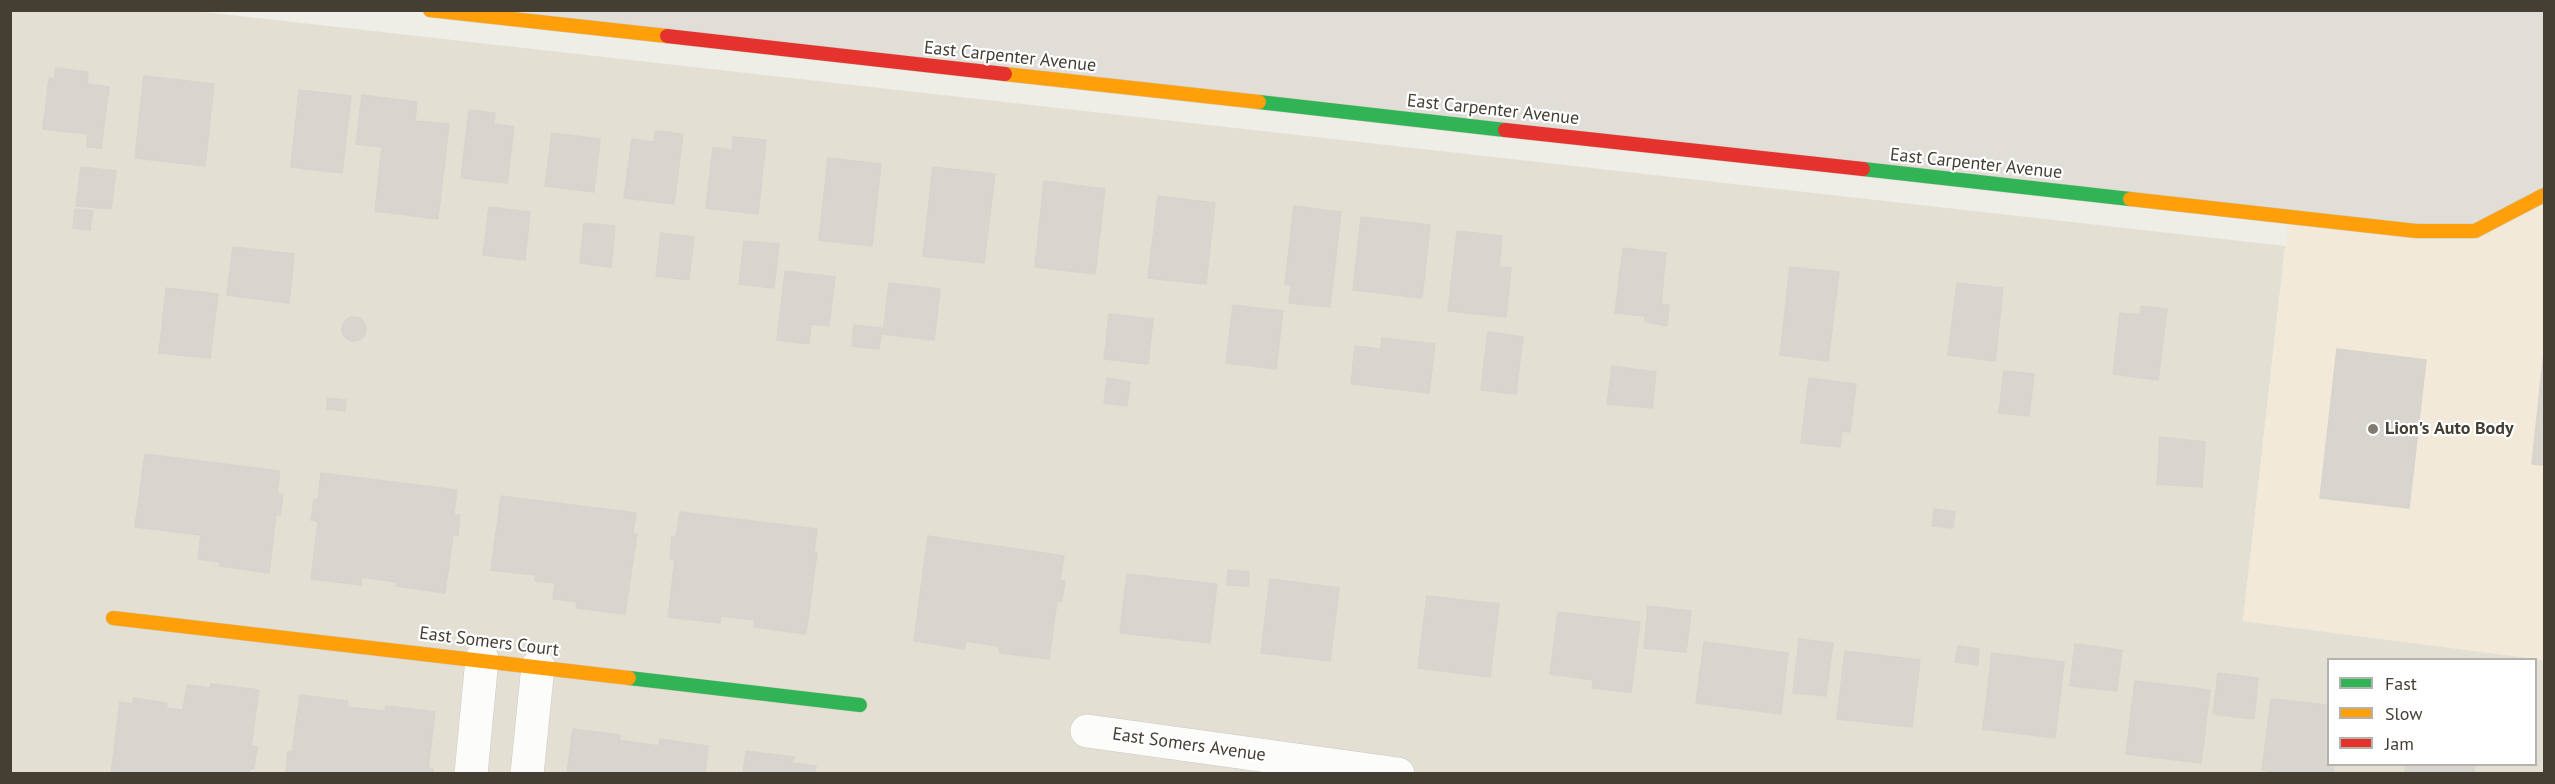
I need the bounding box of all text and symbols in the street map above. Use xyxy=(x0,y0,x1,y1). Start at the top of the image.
street label: East Carpenter Avenue xyxy=(923,37,1097,77)
street label: East Carpenter Avenue xyxy=(1406,90,1580,130)
street label: East Carpenter Avenue xyxy=(1889,144,2063,184)
place label: Lion's Auto Body xyxy=(2385,418,2514,440)
marker: Lion's Auto Body xyxy=(2366,422,2380,436)
street label: East Somers Court xyxy=(418,623,560,661)
legend xyxy=(2327,658,2537,766)
text: Fast xyxy=(2385,672,2417,695)
text: Slow xyxy=(2385,702,2423,725)
street label: East Somers Avenue xyxy=(1111,724,1267,766)
text: Jam xyxy=(2385,732,2414,755)

